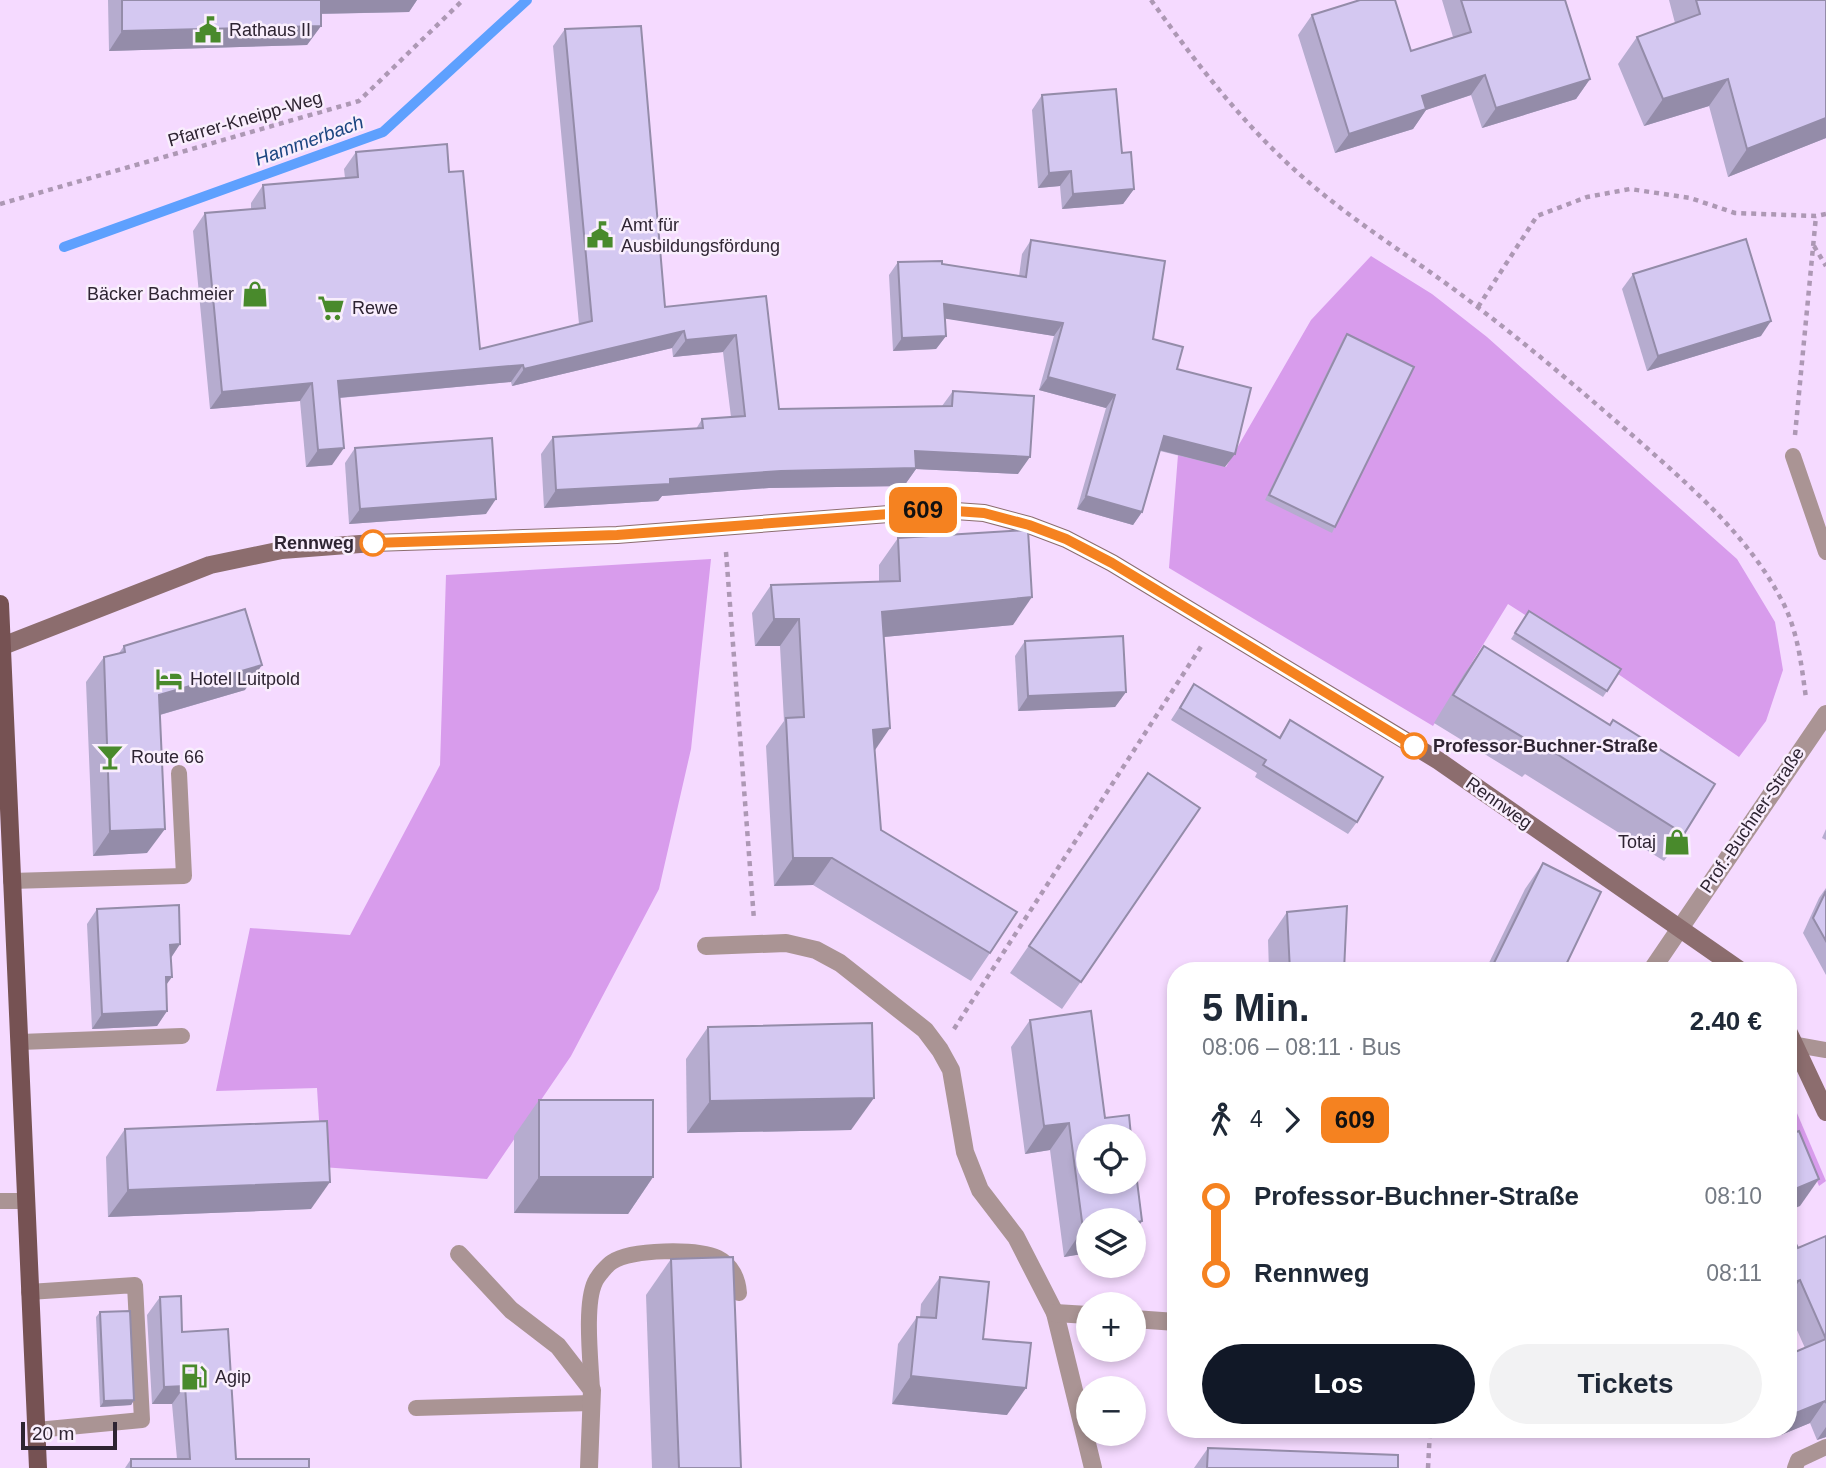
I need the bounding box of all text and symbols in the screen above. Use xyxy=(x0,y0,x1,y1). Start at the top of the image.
public building icon: Rathaus II xyxy=(193,15,223,45)
place label: Rathaus II xyxy=(229,20,311,40)
street label: Pfarrer-Kneipp-Weg xyxy=(165,87,325,151)
water label: Hammerbach xyxy=(252,111,366,170)
place label: Amt für Ausbildungsfördung xyxy=(621,215,780,256)
public building icon: Amt für Ausbildungsfördung xyxy=(585,220,615,250)
shop icon: Bäcker Bachmeier xyxy=(240,279,270,309)
place label: Bäcker Bachmeier xyxy=(87,284,234,304)
supermarket icon: Rewe xyxy=(316,293,346,323)
place label: Rewe xyxy=(352,298,398,318)
line badge: 609 xyxy=(883,487,963,533)
text: 609 xyxy=(903,496,943,523)
marker: Rennweg xyxy=(360,530,386,556)
place label: Rennweg xyxy=(274,533,354,553)
hotel icon: Hotel Luitpold xyxy=(154,664,184,694)
place label: Hotel Luitpold xyxy=(190,669,300,689)
marker: Professor-Buchner-Straße xyxy=(1401,733,1427,759)
place label: Professor-Buchner-Straße xyxy=(1433,736,1658,756)
bar icon: Route 66 xyxy=(95,742,125,772)
street label: Prof.-Buchner-Straße xyxy=(1696,743,1808,897)
place label: Route 66 xyxy=(131,747,204,767)
street label: Rennweg xyxy=(1462,773,1536,833)
shop icon: Totaj xyxy=(1662,827,1692,857)
place label: Totaj xyxy=(1618,832,1656,852)
text: 5 Min. xyxy=(1202,987,1310,1029)
text: 2.40 € xyxy=(1690,1006,1762,1036)
text: 08:06 – 08:11 · Bus xyxy=(1202,1034,1401,1060)
icon: walk xyxy=(1202,1101,1240,1139)
icon: forward xyxy=(1273,1101,1311,1139)
text: 4 xyxy=(1250,1106,1263,1132)
text: 609 xyxy=(1335,1106,1375,1133)
map controls xyxy=(1076,1124,1146,1446)
button: locate xyxy=(1076,1124,1146,1194)
text: Professor-Buchner-Straße xyxy=(1254,1181,1579,1211)
text: 08:10 xyxy=(1704,1183,1762,1209)
button: layers xyxy=(1076,1208,1146,1278)
text: Rennweg xyxy=(1254,1258,1370,1288)
text: 08:11 xyxy=(1706,1260,1762,1286)
button: + xyxy=(1076,1292,1146,1362)
button: Los xyxy=(1202,1344,1475,1424)
button: Tickets xyxy=(1489,1344,1762,1424)
fuel station icon: Agip xyxy=(179,1362,209,1392)
place label: Agip xyxy=(215,1367,251,1387)
button: − xyxy=(1076,1376,1146,1446)
scale bar xyxy=(21,1419,117,1451)
text: 20 m xyxy=(32,1423,74,1444)

